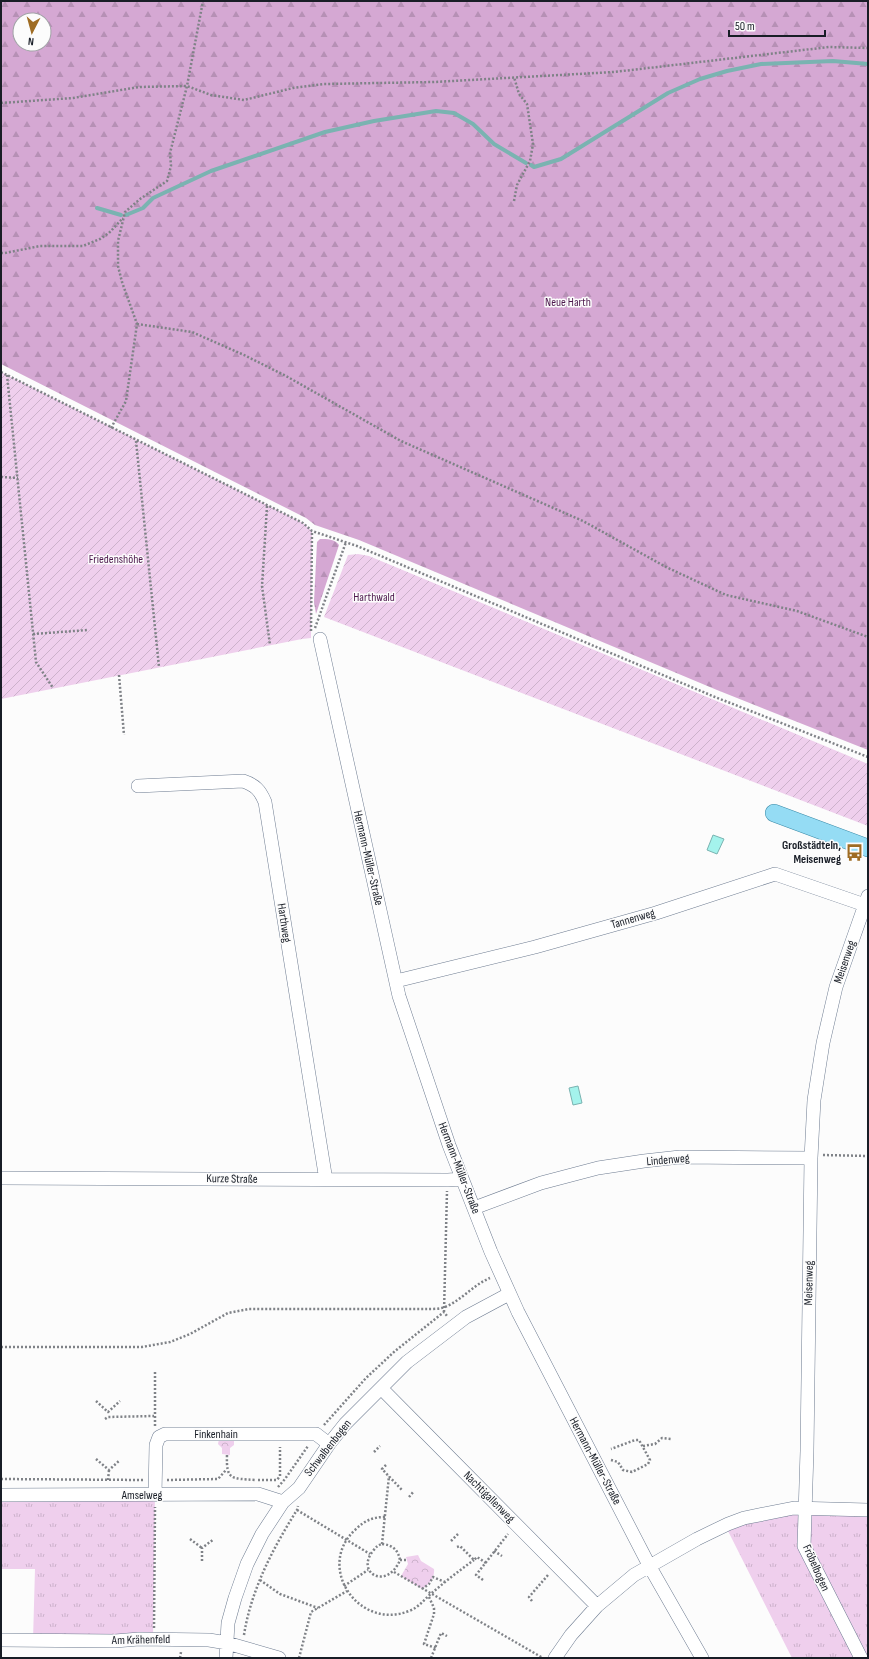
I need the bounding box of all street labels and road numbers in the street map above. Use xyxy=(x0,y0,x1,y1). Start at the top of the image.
street label: Hermann-Müller-Straße xyxy=(350,809,386,907)
street label: Harthweg xyxy=(274,902,295,944)
street label: Tannenweg xyxy=(609,905,657,932)
street label: Meisenweg xyxy=(831,938,859,986)
street label: Hermann-Müller-Straße xyxy=(435,1120,483,1216)
street label: Lindenweg xyxy=(646,1151,690,1169)
street label: Kurze Straße xyxy=(206,1171,258,1187)
street label: Meisenweg xyxy=(801,1260,817,1306)
street label: Hermann-Müller-Straße xyxy=(566,1415,624,1508)
street label: Schwalbenbogen xyxy=(301,1417,355,1479)
street label: Finkenhain xyxy=(194,1427,238,1442)
street label: Nachtigallenweg xyxy=(460,1468,518,1526)
street label: Amselweg xyxy=(121,1488,163,1503)
street label: Fröbelbogen xyxy=(799,1542,833,1594)
street label: Am Krähenfeld xyxy=(111,1632,170,1648)

